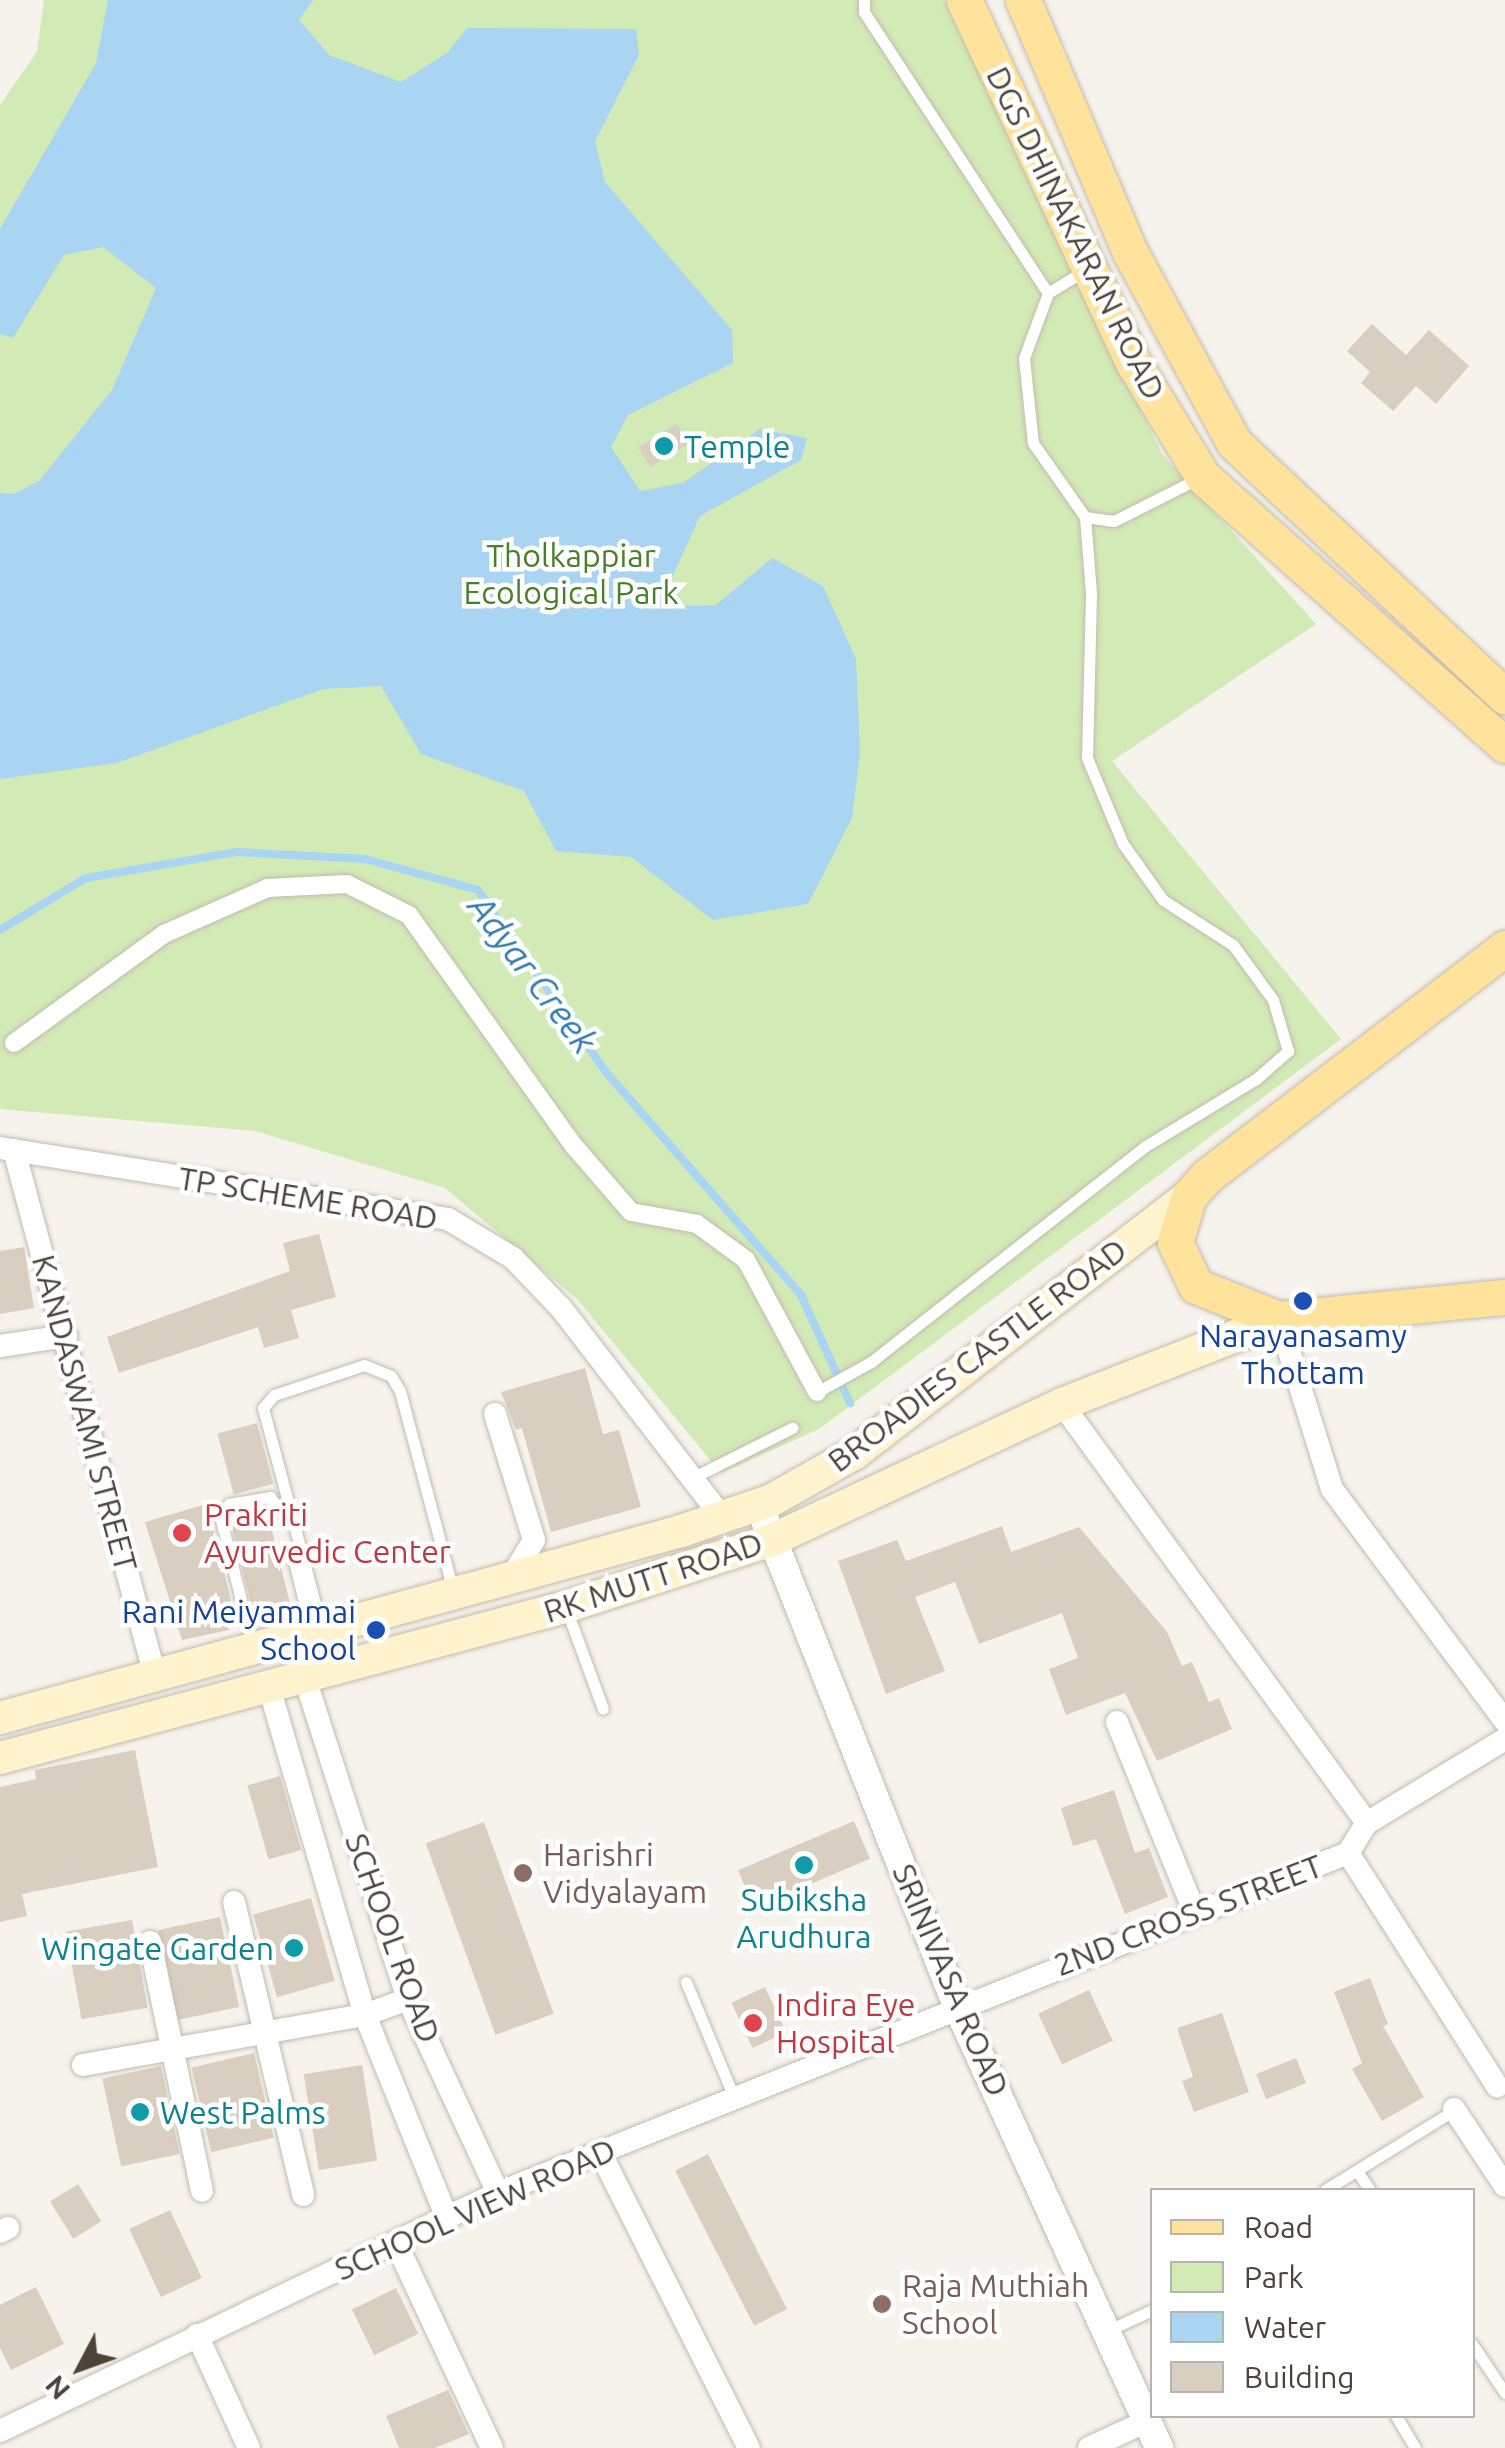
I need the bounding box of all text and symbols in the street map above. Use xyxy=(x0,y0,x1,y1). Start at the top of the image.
street label: DGS DHINAKARAN ROAD xyxy=(979,60,1173,406)
place label: Temple xyxy=(684,427,790,465)
marker: Temple xyxy=(653,435,675,457)
park label: Tholkappiar Ecological Park xyxy=(463,537,679,612)
water label: Adyar Creek xyxy=(460,887,606,1061)
street label: TP SCHEME ROAD xyxy=(176,1159,440,1237)
street label: BROADIES CASTLE ROAD xyxy=(820,1230,1134,1480)
street label: KANDASWAMI STREET xyxy=(24,1251,146,1575)
marker: Narayanasamy Thottam xyxy=(1292,1290,1314,1312)
place label: Narayanasamy Thottam xyxy=(1199,1317,1407,1392)
place label: Prakriti Ayurvedic Center xyxy=(204,1496,451,1571)
marker: Prakriti Ayurvedic Center xyxy=(169,1520,195,1546)
street label: RK MUTT ROAD xyxy=(539,1524,767,1630)
place label: Rani Meiyammai School xyxy=(122,1593,356,1668)
marker: Rani Meiyammai School xyxy=(365,1619,387,1641)
street label: SCHOOL ROAD xyxy=(337,1828,449,2048)
place label: Harishri Vidyalayam xyxy=(543,1836,707,1911)
street label: 2ND CROSS STREET xyxy=(1048,1846,1328,1984)
marker: Subiksha Arudhura xyxy=(793,1854,815,1876)
street label: SRINIVASA ROAD xyxy=(885,1858,1017,2102)
marker: Harishri Vidyalayam xyxy=(512,1862,534,1884)
place label: Subiksha Arudhura xyxy=(736,1881,872,1956)
place label: Wingate Garden xyxy=(41,1929,274,1967)
marker: Wingate Garden xyxy=(283,1937,305,1959)
place label: Indira Eye Hospital xyxy=(776,1986,915,2061)
marker: Indira Eye Hospital xyxy=(740,2010,766,2036)
place label: West Palms xyxy=(160,2093,326,2131)
marker: West Palms xyxy=(129,2101,151,2123)
street label: SCHOOL VIEW ROAD xyxy=(329,2130,621,2288)
legend xyxy=(1150,2188,1475,2418)
text: Road xyxy=(1244,2210,1313,2244)
text: Park xyxy=(1244,2260,1304,2294)
place label: Raja Muthiah School xyxy=(902,2267,1089,2342)
marker: Raja Muthiah School xyxy=(871,2293,893,2315)
text: Water xyxy=(1244,2310,1326,2344)
north arrow xyxy=(30,2318,130,2418)
text: Building xyxy=(1244,2360,1355,2394)
text: N xyxy=(38,2370,76,2406)

